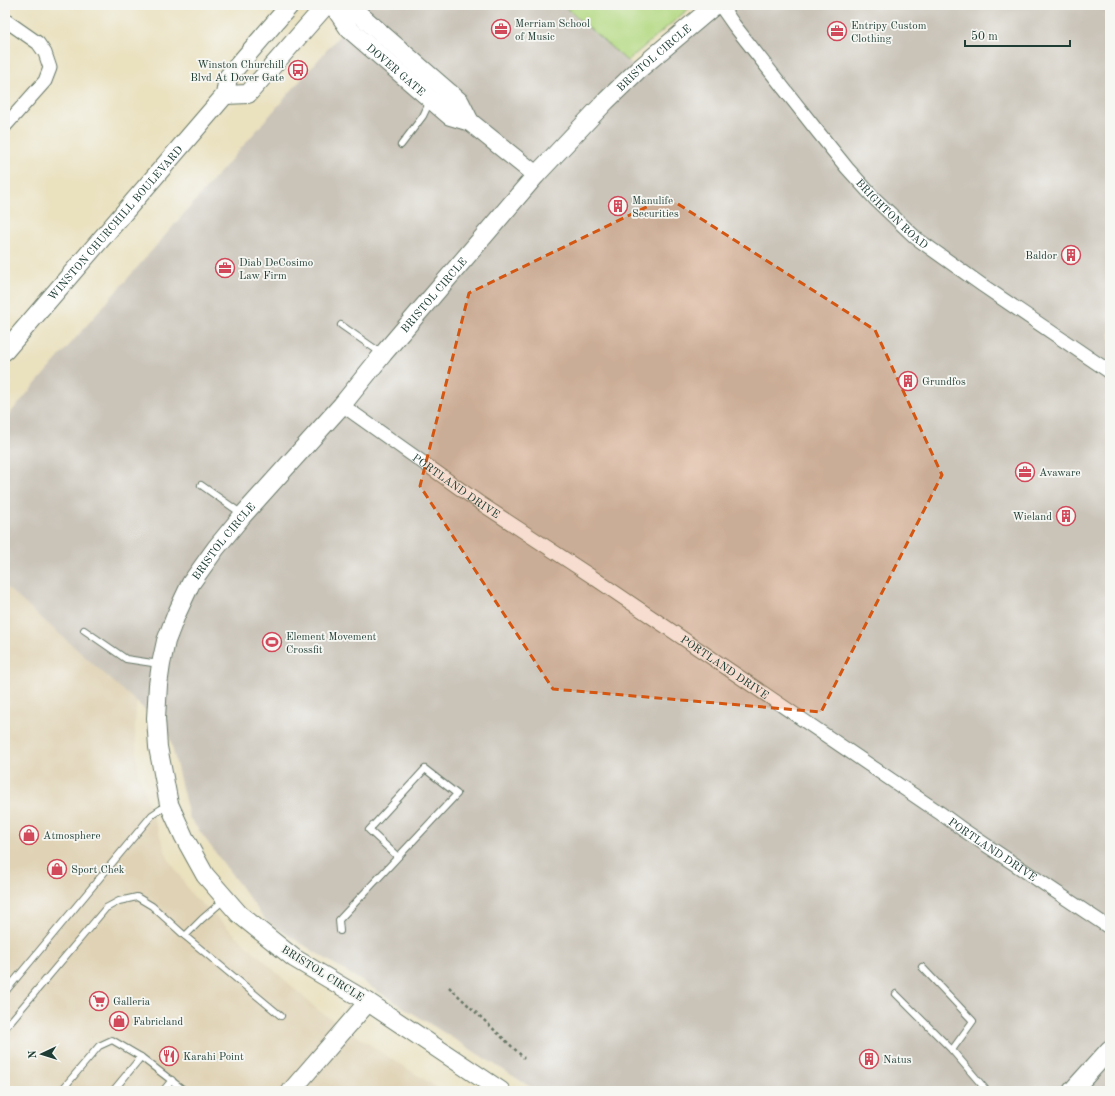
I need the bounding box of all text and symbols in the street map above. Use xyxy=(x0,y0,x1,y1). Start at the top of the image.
office icon: Merriam School of Music xyxy=(490,18,512,40)
place label: Merriam School of Music xyxy=(515,19,590,43)
office icon: Entripy Custom Clothing xyxy=(826,20,848,42)
place label: Entripy Custom Clothing xyxy=(851,21,927,45)
scale bar xyxy=(965,22,1070,48)
street label: BRISTOL CIRCLE xyxy=(616,24,694,94)
text: 50 m xyxy=(971,30,998,43)
street label: DOVER GATE xyxy=(364,43,426,99)
bus stop icon: Winston Churchill Blvd At Dover Gate xyxy=(287,59,309,81)
place label: Winston Churchill Blvd At Dover Gate xyxy=(190,60,284,84)
street label: WINSTON CHURCHILL BOULEVARD xyxy=(47,144,186,303)
street label: BRIGHTON ROAD xyxy=(853,178,930,252)
building icon: Manulife Securities xyxy=(607,195,629,217)
place label: Manulife Securities xyxy=(632,196,679,220)
building icon: Baldor xyxy=(1060,244,1082,266)
place label: Baldor xyxy=(1025,251,1057,262)
street label: BRISTOL CIRCLE xyxy=(400,256,470,335)
office icon: Diab DeCosimo Law Firm xyxy=(214,257,236,279)
place label: Diab DeCosimo Law Firm xyxy=(239,258,313,282)
building icon: Grundfos xyxy=(897,370,919,392)
place label: Grundfos xyxy=(922,377,966,388)
street label: PORTLAND DRIVE xyxy=(410,453,501,521)
office icon: Avaware xyxy=(1014,461,1036,483)
place label: Avaware xyxy=(1039,468,1081,479)
street label: BRISTOL CIRCLE xyxy=(191,501,258,583)
building icon: Wieland xyxy=(1055,505,1077,527)
place label: Wieland xyxy=(1013,512,1052,523)
sports icon: Element Movement Crossfit xyxy=(261,631,283,653)
place label: Element Movement Crossfit xyxy=(286,632,377,656)
street label: PORTLAND DRIVE xyxy=(678,634,770,702)
street label: PORTLAND DRIVE xyxy=(946,817,1038,884)
shop icon: Atmosphere xyxy=(18,824,40,846)
place label: Atmosphere xyxy=(43,831,101,842)
shop icon: Sport Chek xyxy=(46,858,68,880)
place label: Sport Chek xyxy=(71,865,125,876)
street label: BRISTOL CIRCLE xyxy=(279,945,365,1004)
supermarket icon: Galleria xyxy=(88,990,110,1012)
place label: Galleria xyxy=(113,997,151,1008)
shop icon: Fabricland xyxy=(108,1010,130,1032)
place label: Fabricland xyxy=(133,1017,183,1028)
north arrow xyxy=(22,1034,62,1074)
restaurant icon: Karahi Point xyxy=(158,1045,180,1067)
building icon: Natus xyxy=(858,1048,880,1070)
text: N xyxy=(28,1049,39,1059)
place label: Karahi Point xyxy=(183,1052,244,1063)
place label: Natus xyxy=(883,1055,912,1066)

